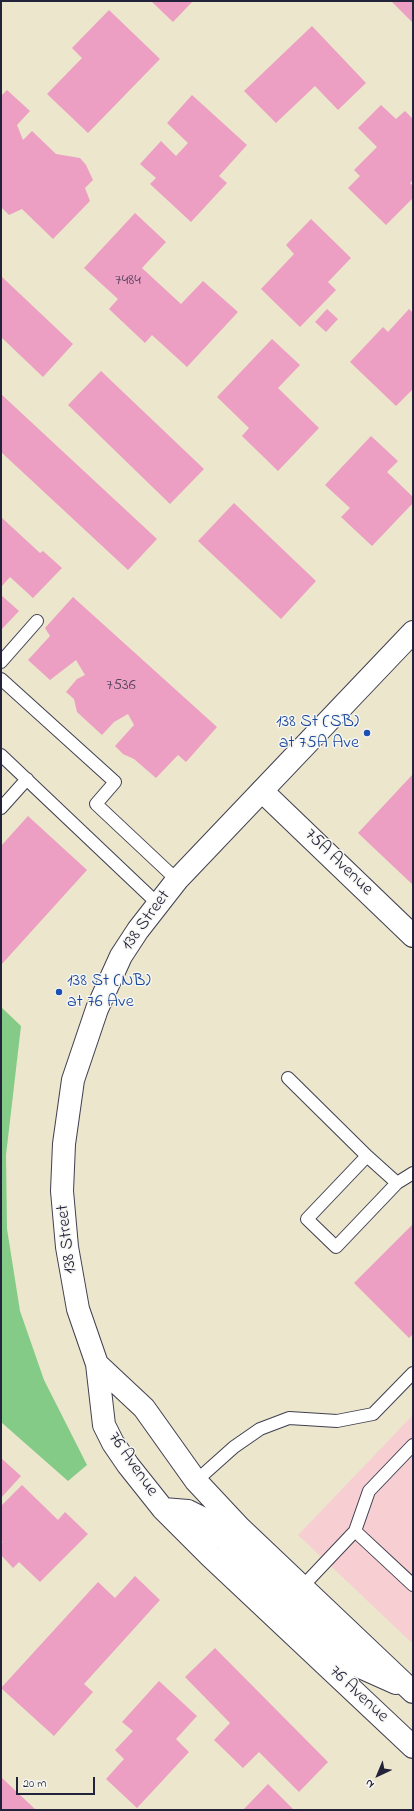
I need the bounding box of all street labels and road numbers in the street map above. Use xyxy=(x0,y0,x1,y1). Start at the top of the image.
street label: 75A Avenue xyxy=(299,825,377,901)
street label: 138 Street xyxy=(118,886,176,956)
street label: 138 Street xyxy=(53,1203,83,1275)
street label: 76 Avenue xyxy=(102,1429,162,1501)
street label: 76 Avenue xyxy=(324,1662,392,1728)

